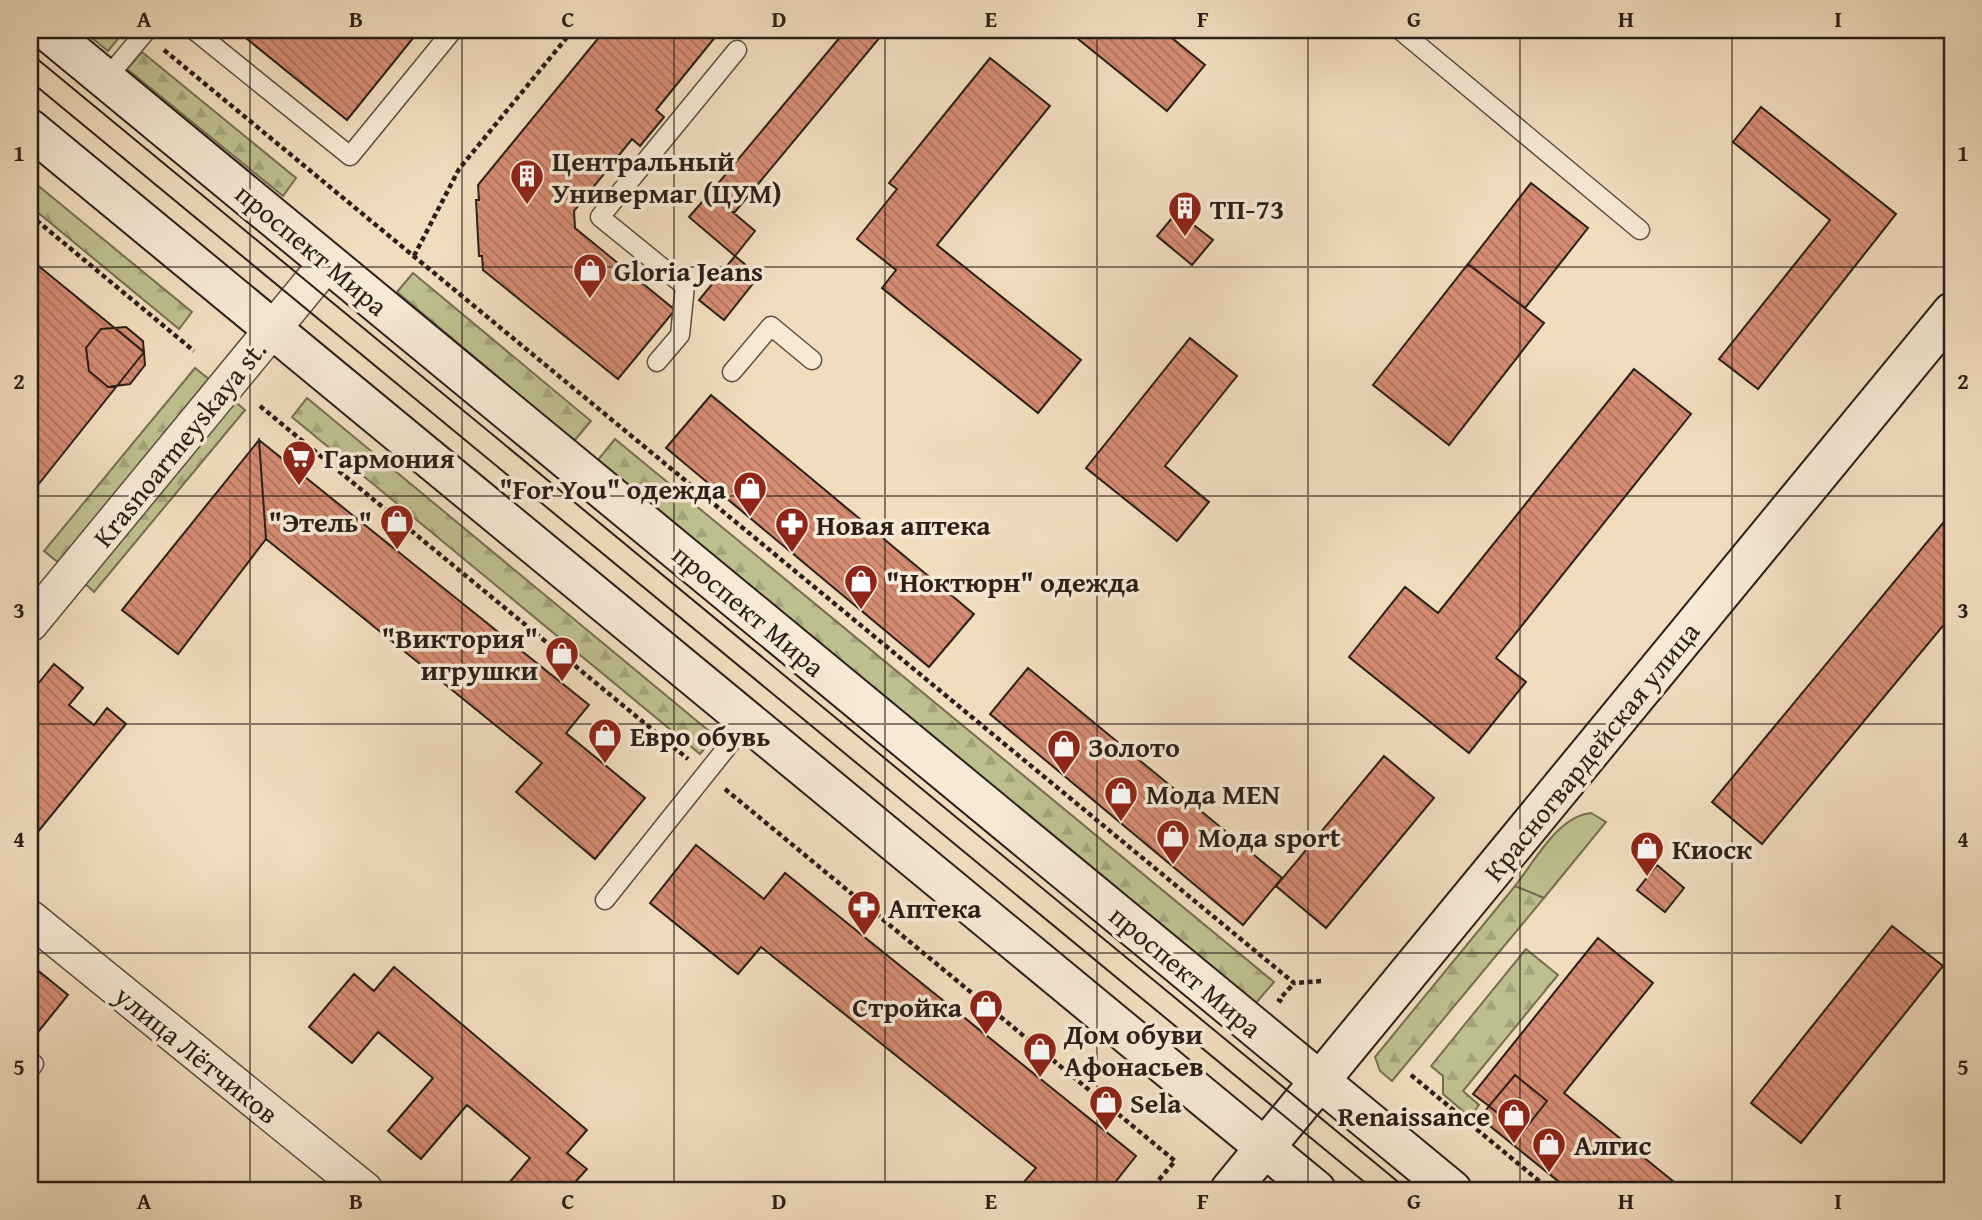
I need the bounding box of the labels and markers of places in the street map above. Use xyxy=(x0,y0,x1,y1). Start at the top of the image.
place label: Центральный Универмаг (ЦУМ) xyxy=(552,140,782,213)
building icon: Центральный Универмаг (ЦУМ) xyxy=(508,157,546,206)
place label: ТП-73 xyxy=(1210,188,1285,229)
building icon: ТП-73 xyxy=(1166,189,1204,238)
place label: Gloria Jeans xyxy=(614,250,763,291)
shop icon: Gloria Jeans xyxy=(571,251,609,300)
place label: Гармония xyxy=(324,437,454,478)
supermarket icon: Гармония xyxy=(280,438,318,487)
place label: "For You" одежда xyxy=(499,468,727,509)
shop icon: "For You" одежда xyxy=(731,469,769,518)
place label: "Этель" xyxy=(268,501,372,542)
shop icon: "Этель" xyxy=(378,502,416,551)
place label: Новая аптека xyxy=(816,504,991,545)
pharmacy icon: Новая аптека xyxy=(773,505,811,554)
place label: "Ноктюрн" одежда xyxy=(886,561,1140,602)
shop icon: "Ноктюрн" одежда xyxy=(842,562,880,611)
place label: "Виктория" игрушки xyxy=(382,617,538,690)
shop icon: "Виктория" игрушки xyxy=(543,634,581,683)
place label: Евро обувь xyxy=(630,715,771,756)
shop icon: Евро обувь xyxy=(586,716,624,765)
place label: Золото xyxy=(1088,726,1180,767)
shop icon: Золото xyxy=(1045,727,1083,776)
place label: Мода MEN xyxy=(1146,773,1280,814)
shop icon: Мода MEN xyxy=(1102,774,1140,823)
place label: Мода sport xyxy=(1198,816,1341,857)
shop icon: Мода sport xyxy=(1154,817,1192,866)
place label: Киоск xyxy=(1672,828,1753,869)
shop icon: Киоск xyxy=(1628,829,1666,878)
place label: Аптека xyxy=(888,887,982,928)
pharmacy icon: Аптека xyxy=(845,888,883,937)
place label: Стройка xyxy=(852,986,963,1027)
shop icon: Стройка xyxy=(967,987,1005,1036)
place label: Дом обуви Афонасьев xyxy=(1063,1013,1204,1086)
shop icon: Дом обуви Афонасьев xyxy=(1021,1030,1059,1079)
place label: Sela xyxy=(1130,1082,1182,1123)
shop icon: Sela xyxy=(1087,1083,1125,1132)
place label: Renaissance xyxy=(1338,1095,1490,1136)
shop icon: Renaissance xyxy=(1495,1096,1533,1145)
place label: Алгис xyxy=(1574,1124,1651,1165)
shop icon: Алгис xyxy=(1530,1125,1568,1174)

